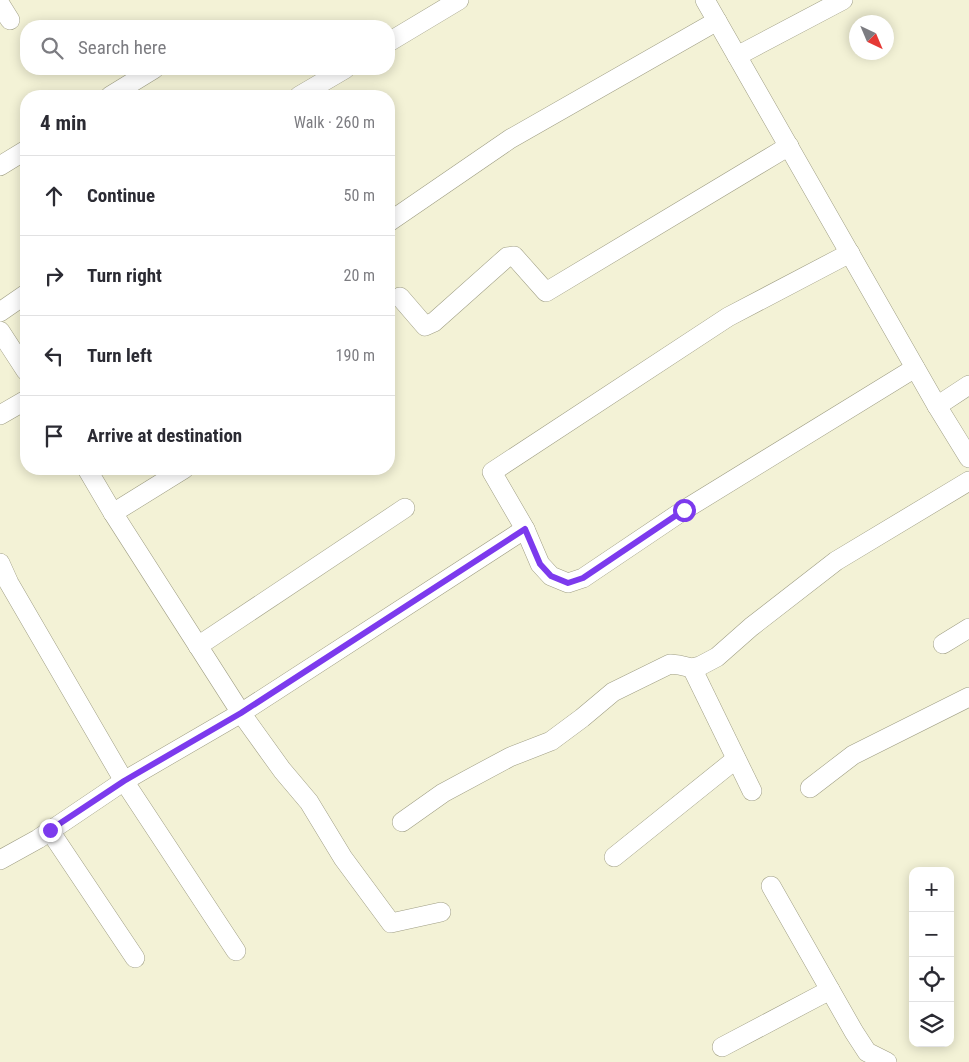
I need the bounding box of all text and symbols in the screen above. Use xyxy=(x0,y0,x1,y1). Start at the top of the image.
north arrow xyxy=(849,15,894,60)
search box xyxy=(20,20,395,75)
icon: search xyxy=(38,34,66,62)
text: Search here xyxy=(78,36,166,59)
text: 4 min xyxy=(40,111,87,135)
text: Walk · 260 m xyxy=(294,113,375,132)
icon: ahead xyxy=(40,182,68,210)
text: Continue xyxy=(87,184,155,207)
text: 50 m xyxy=(343,186,375,205)
icon: right xyxy=(40,262,68,290)
text: Turn right xyxy=(87,264,162,287)
text: 20 m xyxy=(343,266,375,285)
icon: left xyxy=(40,342,68,370)
text: Turn left xyxy=(87,344,152,367)
text: 190 m xyxy=(336,346,375,365)
icon: arrive xyxy=(40,422,68,450)
text: Arrive at destination xyxy=(87,424,242,447)
route start xyxy=(673,499,696,522)
route end xyxy=(39,819,62,842)
map controls xyxy=(909,867,954,1047)
button: + xyxy=(909,867,954,912)
button: − xyxy=(909,912,954,957)
button: locate xyxy=(909,957,954,1002)
button: layers xyxy=(909,1002,954,1047)

